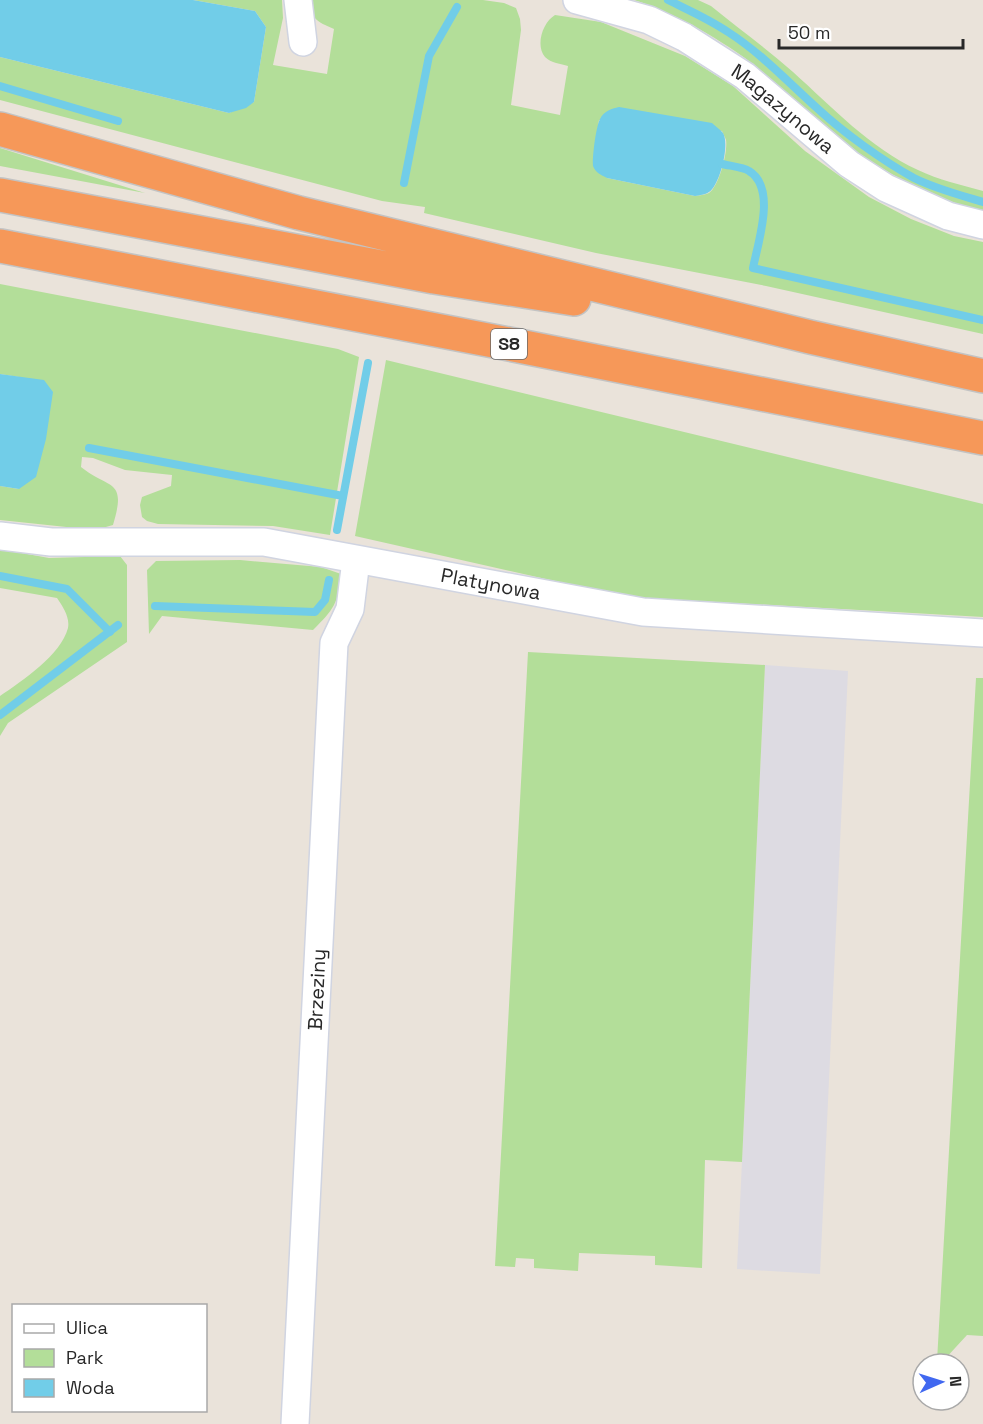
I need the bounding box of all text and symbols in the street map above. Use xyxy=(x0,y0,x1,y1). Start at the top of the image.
scale bar xyxy=(779,12,964,50)
text: 50 m xyxy=(788,21,830,44)
street label: Magazynowa xyxy=(726,58,840,159)
road number: S8 xyxy=(491,329,527,359)
street label: Platynowa xyxy=(439,562,543,606)
street label: Brzeziny xyxy=(302,948,332,1031)
legend xyxy=(12,1304,207,1412)
text: Ulica xyxy=(66,1316,108,1339)
text: Park xyxy=(66,1346,104,1369)
north arrow xyxy=(911,1352,971,1412)
text: N xyxy=(945,1375,966,1387)
text: Woda xyxy=(66,1376,115,1399)

